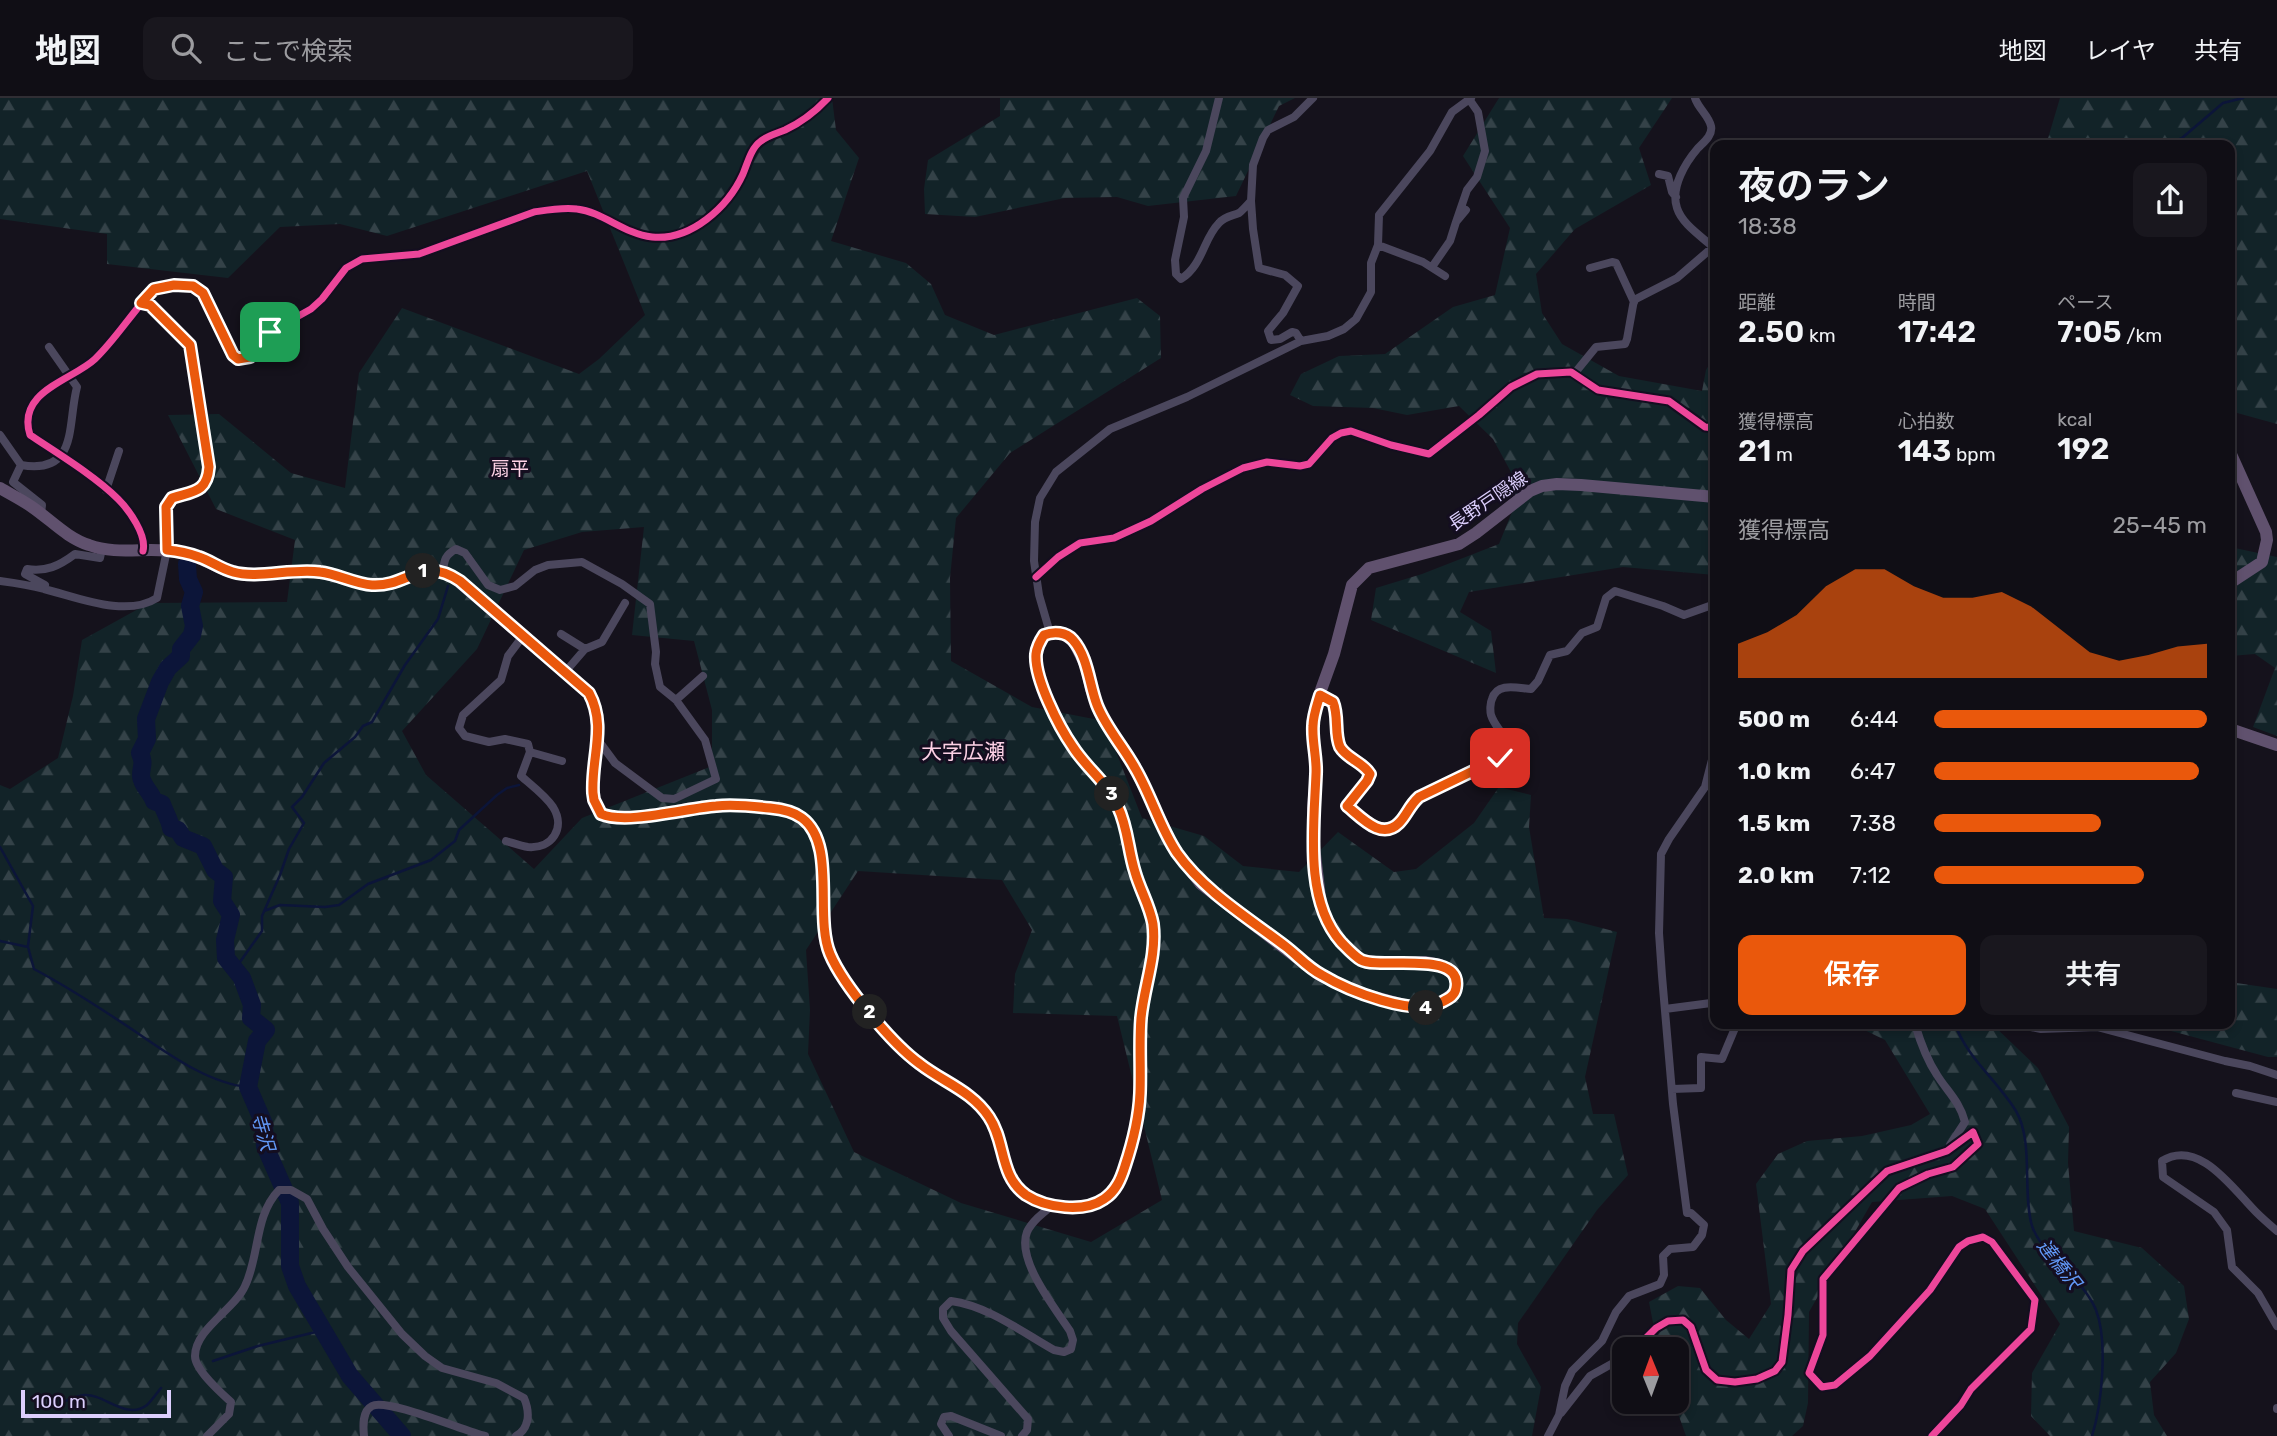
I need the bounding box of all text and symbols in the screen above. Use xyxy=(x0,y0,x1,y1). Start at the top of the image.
search box xyxy=(143,17,633,80)
icon: search xyxy=(167,29,205,67)
text: 地図 xyxy=(35,31,101,70)
text: ここで検索 xyxy=(223,36,353,67)
text: 地図 xyxy=(1999,37,2047,65)
text: レイヤ xyxy=(2085,37,2156,65)
text: 共有 xyxy=(2194,37,2242,65)
text: 夜のラン xyxy=(1738,163,1890,209)
button: share xyxy=(2133,163,2207,237)
text: 18:38 xyxy=(1738,212,1797,240)
text: 距離 xyxy=(1738,291,1776,314)
text: 時間 xyxy=(1898,291,1936,314)
text: ペース xyxy=(2057,291,2113,314)
pin xyxy=(240,302,300,362)
icon: arrive xyxy=(251,313,289,351)
text: 2.50 xyxy=(1738,314,1804,350)
text: 17:42 xyxy=(1898,314,1976,350)
text: 7:05 xyxy=(2057,314,2122,350)
text: km xyxy=(1804,324,1836,347)
text: /km xyxy=(2122,324,2162,347)
text: kcal xyxy=(2057,408,2092,431)
text: 獲得標高 xyxy=(1738,410,1814,433)
text: 心拍数 xyxy=(1898,410,1955,433)
text: 192 xyxy=(2057,431,2110,467)
text: 21 xyxy=(1738,433,1771,469)
text: 143 xyxy=(1898,433,1951,469)
text: m xyxy=(1771,443,1793,466)
text: bpm xyxy=(1951,443,1996,466)
district label: 扇平 xyxy=(491,457,529,480)
street label: 長野戸隠線 xyxy=(1445,467,1531,535)
text: 25–45 m xyxy=(2113,511,2207,539)
text: 獲得標高 xyxy=(1738,516,1830,544)
pin: 1 xyxy=(406,554,440,588)
text: 1 xyxy=(418,559,427,582)
text: 500 m xyxy=(1738,705,1810,733)
text: 6:44 xyxy=(1850,705,1898,733)
pin xyxy=(1470,728,1530,788)
district label: 大字広瀬 xyxy=(921,739,1005,764)
icon: check xyxy=(1481,739,1519,777)
text: 1.0 km xyxy=(1738,757,1811,785)
text: 6:47 xyxy=(1850,757,1895,785)
pin: 3 xyxy=(1094,776,1130,812)
text: 3 xyxy=(1105,782,1118,805)
text: 1.5 km xyxy=(1738,809,1810,837)
text: 7:38 xyxy=(1850,809,1896,837)
text: 2.0 km xyxy=(1738,861,1814,889)
text: 7:12 xyxy=(1850,861,1891,889)
button: 保存 xyxy=(1738,935,1966,1015)
button: 共有 xyxy=(1980,935,2207,1015)
pin: 4 xyxy=(1408,990,1444,1026)
pin: 2 xyxy=(852,995,888,1030)
text: 4 xyxy=(1419,996,1432,1019)
text: 2 xyxy=(863,1000,876,1023)
water label: 寺沢 xyxy=(247,1111,280,1156)
water label: 達橋沢 xyxy=(2032,1234,2087,1296)
north arrow xyxy=(1612,1337,1689,1414)
map controls xyxy=(1612,1337,1689,1414)
scale bar xyxy=(21,1387,172,1419)
text: 100 m xyxy=(32,1390,86,1413)

